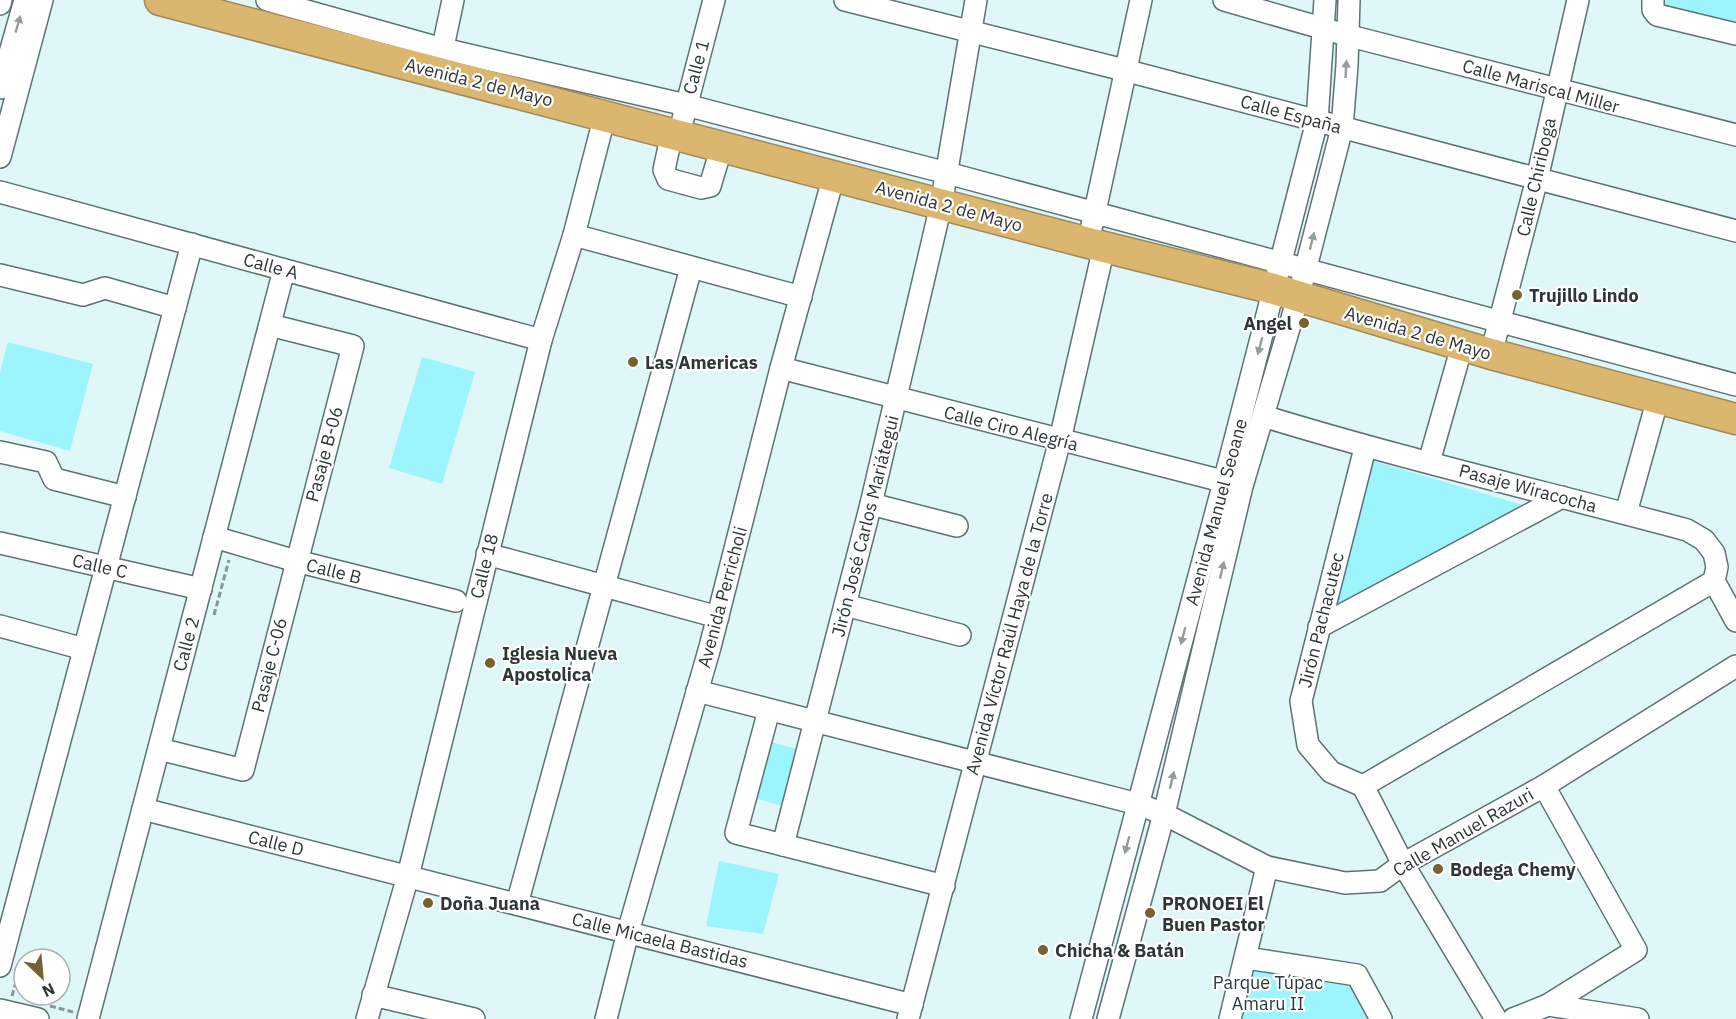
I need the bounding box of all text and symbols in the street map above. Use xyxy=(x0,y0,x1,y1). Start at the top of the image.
one-way arrow xyxy=(14,15,23,33)
street label: Calle 1 xyxy=(678,37,714,97)
street label: Avenida 2 de Mayo xyxy=(403,53,555,111)
street label: Calle Mariscal Miller xyxy=(1460,54,1623,118)
one-way arrow xyxy=(1342,60,1351,79)
street label: Calle España xyxy=(1238,89,1344,139)
street label: Calle Chiriboga xyxy=(1511,115,1561,239)
street label: Avenida 2 de Mayo xyxy=(873,175,1025,237)
one-way arrow xyxy=(1308,232,1318,250)
street label: Calle A xyxy=(241,248,302,284)
place label: Trujillo Lindo xyxy=(1529,284,1639,307)
marker: Trujillo Lindo xyxy=(1510,288,1524,302)
street label: Avenida 2 de Mayo xyxy=(1342,301,1494,365)
place label: Angel xyxy=(1244,312,1293,335)
marker: Angel xyxy=(1297,316,1311,330)
one-way arrow xyxy=(1254,337,1264,355)
place label: Las Americas xyxy=(645,351,758,374)
marker: Las Americas xyxy=(626,355,640,369)
street label: Calle Ciro Alegría xyxy=(941,400,1081,456)
street label: Pasaje B-06 xyxy=(300,404,348,504)
street label: Jirón José Carlos Mariátegui xyxy=(826,413,904,639)
street label: Avenida Manuel Seoane xyxy=(1180,416,1252,608)
street label: Pasaje Wiracocha xyxy=(1456,459,1600,518)
street label: Avenida Víctor Raúl Haya de la Torre xyxy=(960,490,1058,778)
street label: Avenida Perricholi xyxy=(692,524,752,670)
street label: Calle 18 xyxy=(465,531,503,601)
street label: Calle C xyxy=(70,549,130,583)
street label: Jirón Pachacutec xyxy=(1293,550,1349,690)
street label: Calle B xyxy=(304,553,364,589)
one-way arrow xyxy=(1218,560,1227,579)
street label: Calle 2 xyxy=(168,614,204,674)
street label: Pasaje C-06 xyxy=(246,615,292,715)
one-way arrow xyxy=(1178,627,1187,645)
place label: Iglesia Nueva Apostolica xyxy=(502,642,617,686)
marker: Iglesia Nueva Apostolica xyxy=(483,656,497,670)
one-way arrow xyxy=(1168,771,1178,789)
street label: Calle Manuel Razuri xyxy=(1388,782,1538,882)
street label: Calle D xyxy=(246,825,306,861)
one-way arrow xyxy=(1122,836,1132,854)
place label: Bodega Chemy xyxy=(1450,858,1576,881)
marker: Bodega Chemy xyxy=(1431,862,1445,876)
place label: Doña Juana xyxy=(440,892,540,915)
place label: PRONOEI El Buen Pastor xyxy=(1162,892,1265,936)
marker: Doña Juana xyxy=(421,896,435,910)
marker: PRONOEI El Buen Pastor xyxy=(1143,906,1157,920)
street label: Calle Micaela Bastidas xyxy=(570,907,750,973)
place label: Chicha & Batán xyxy=(1055,939,1184,962)
marker: Chicha & Batán xyxy=(1036,943,1050,957)
north arrow xyxy=(12,947,72,1007)
park label: Parque Túpac Amaru II xyxy=(1213,971,1323,1015)
text: N xyxy=(39,979,58,1002)

